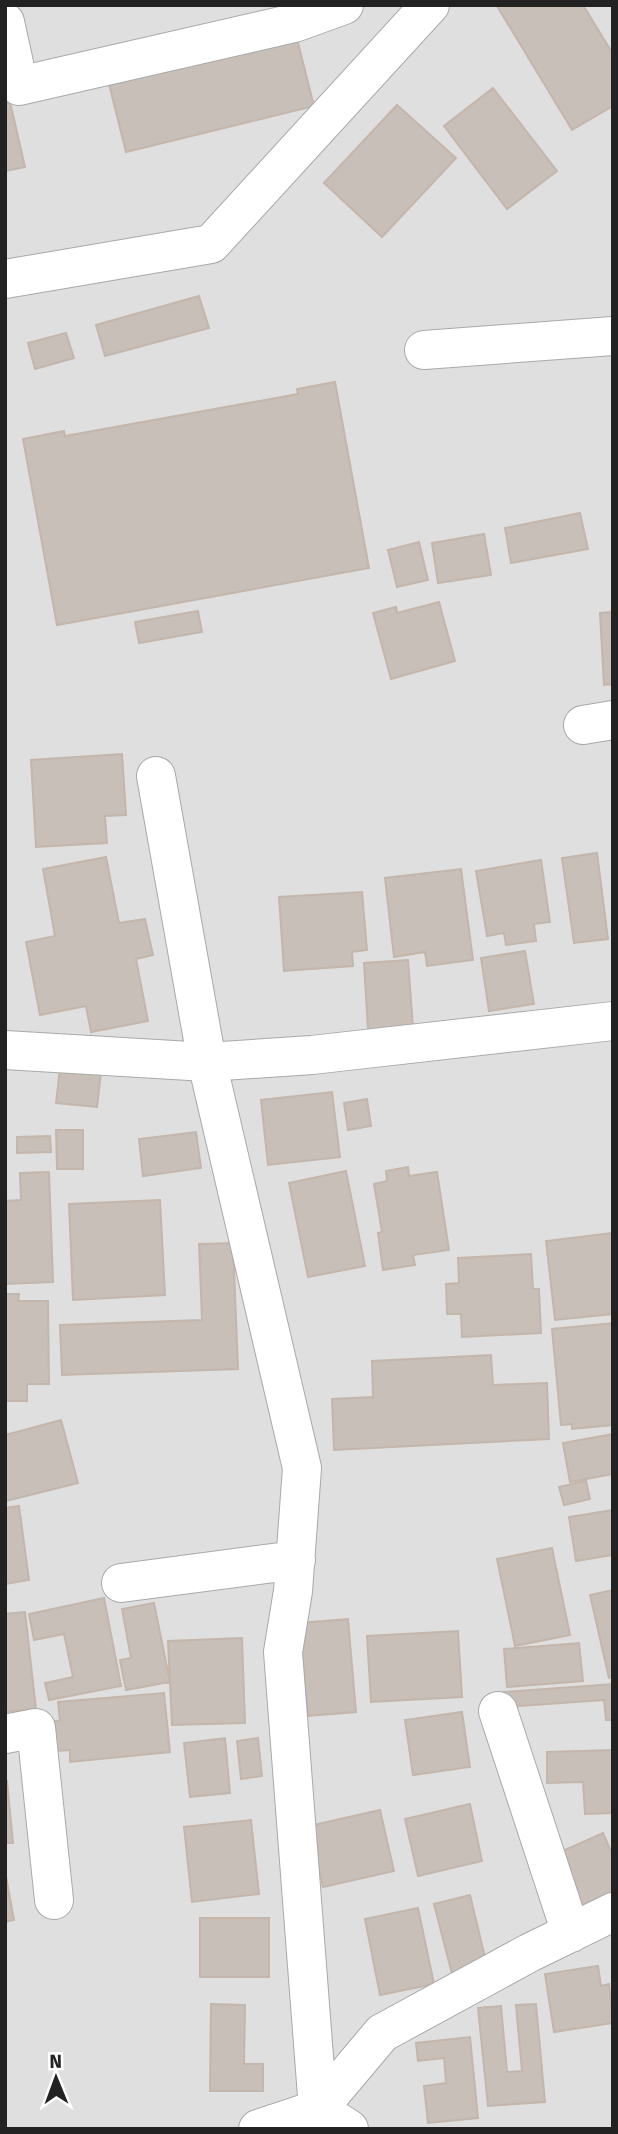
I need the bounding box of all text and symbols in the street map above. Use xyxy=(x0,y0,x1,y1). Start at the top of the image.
north arrow xyxy=(21,2043,91,2113)
text: N xyxy=(49,2050,62,2073)

